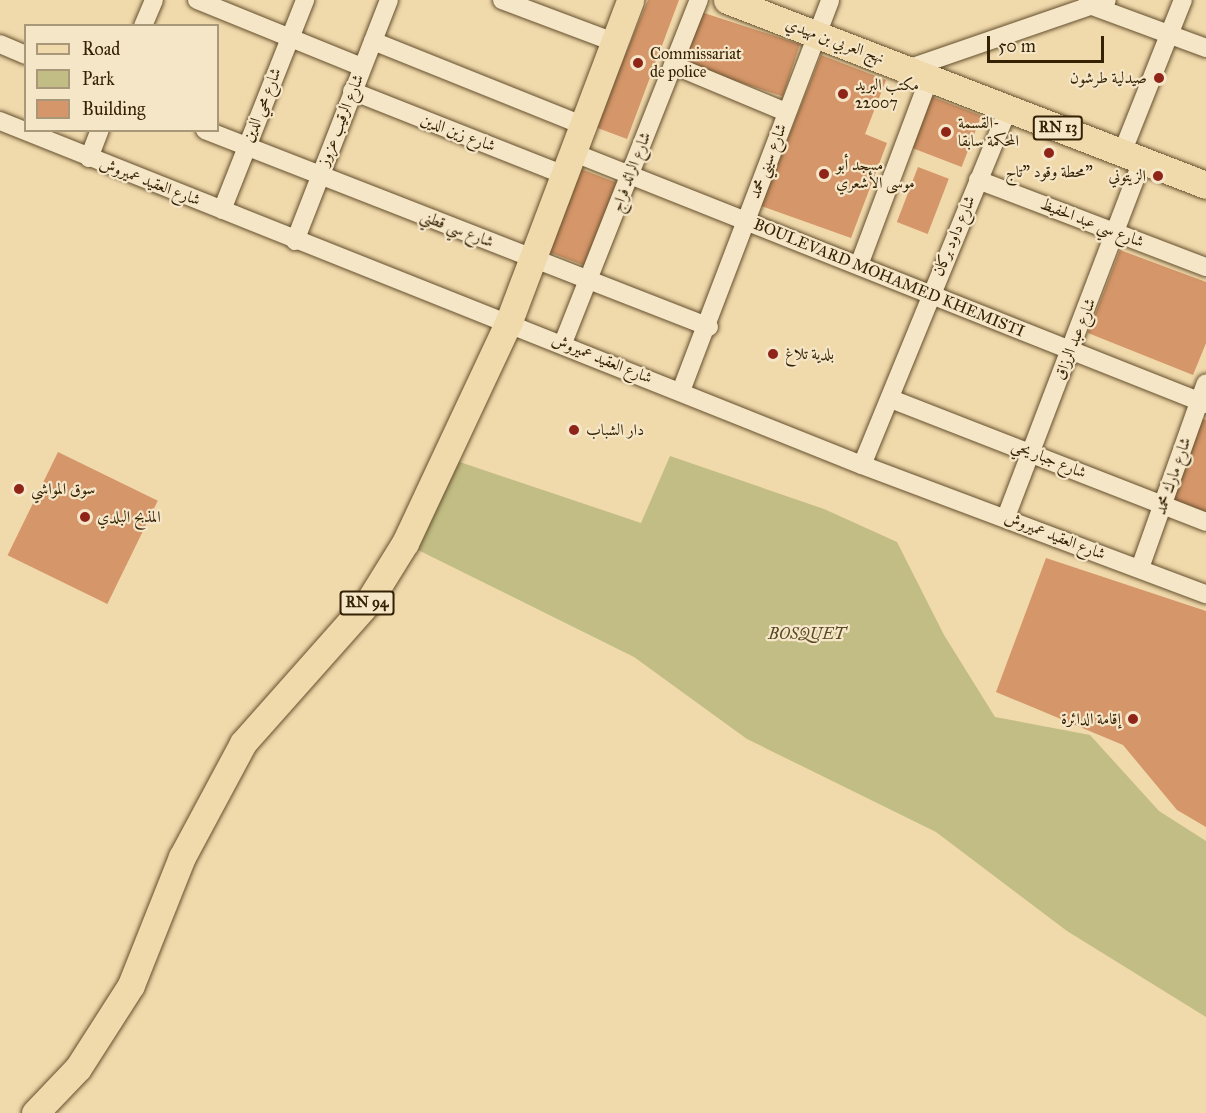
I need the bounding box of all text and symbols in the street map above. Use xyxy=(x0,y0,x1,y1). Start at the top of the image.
street label: نهج العربي بن مهيدي xyxy=(783,14,887,68)
legend xyxy=(24,24,219,132)
scale bar xyxy=(990,24,1107,62)
text: 50 m xyxy=(998,35,1036,57)
text: Road xyxy=(82,38,120,60)
place label: Commissariat de police xyxy=(650,44,742,82)
marker: Commissariat de police xyxy=(631,56,645,70)
street label: شارع محي الدين xyxy=(238,65,286,145)
text: Park xyxy=(82,68,115,90)
place label: صيدلية طرشون xyxy=(1070,68,1147,88)
street label: شارع الرقيب عزوز xyxy=(314,71,368,169)
marker: صيدلية طرشون xyxy=(1152,71,1166,85)
place label: مكتب البريد 22007 xyxy=(855,75,919,113)
marker: مكتب البريد 22007 xyxy=(836,87,850,101)
text: Building xyxy=(82,98,145,120)
street label: شارع زين الدين xyxy=(418,110,498,156)
place label: القسمة- المحكمة سابقا xyxy=(958,113,1019,151)
road number: RN 13 xyxy=(1032,116,1084,140)
street label: شارع سيني محمد xyxy=(745,121,791,201)
marker: القسمة- المحكمة سابقا xyxy=(939,125,953,139)
street label: شارع الرائد فراج xyxy=(607,129,655,215)
marker: محطة وقود "تاج" xyxy=(1042,146,1056,160)
street label: شارع العقيد عميروش xyxy=(97,154,203,210)
place label: مسجد أبو موسى الأشعري xyxy=(836,155,915,193)
place label: محطة وقود "تاج" xyxy=(1005,162,1093,182)
place label: الزيتوني xyxy=(1108,166,1146,186)
marker: مسجد أبو موسى الأشعري xyxy=(817,167,831,181)
marker: الزيتوني xyxy=(1151,169,1165,183)
street label: شارع داود بركان xyxy=(928,193,980,279)
street label: شارع سي عبد الحفيظ xyxy=(1037,194,1147,252)
street label: شارع سي قطني xyxy=(418,206,496,252)
street label: BOULEVARD MOHAMED KHEMISTI xyxy=(751,215,1027,341)
street label: شارع عبد الرزاق xyxy=(1050,295,1100,383)
street label: شارع العقيد عميروش xyxy=(549,330,655,388)
place label: بلدية تلاغ xyxy=(785,344,834,364)
marker: بلدية تلاغ xyxy=(766,347,780,361)
place label: دار الشباب xyxy=(586,420,644,440)
marker: دار الشباب xyxy=(567,423,581,437)
street label: شارع جبار يحي xyxy=(1009,435,1089,483)
street label: شارع مارك محمد xyxy=(1151,435,1195,517)
place label: سوق المواشي xyxy=(31,479,95,499)
marker: سوق المواشي xyxy=(12,482,26,496)
place label: المذبح البلدي xyxy=(97,507,161,527)
street label: شارع العقيد عميروش xyxy=(1002,508,1108,564)
marker: المذبح البلدي xyxy=(78,510,92,524)
road number: RN 94 xyxy=(338,591,395,615)
park label: BOSQUET xyxy=(768,624,846,644)
place label: إقامة الدائرة xyxy=(1061,709,1121,729)
marker: إقامة الدائرة xyxy=(1126,712,1140,726)

